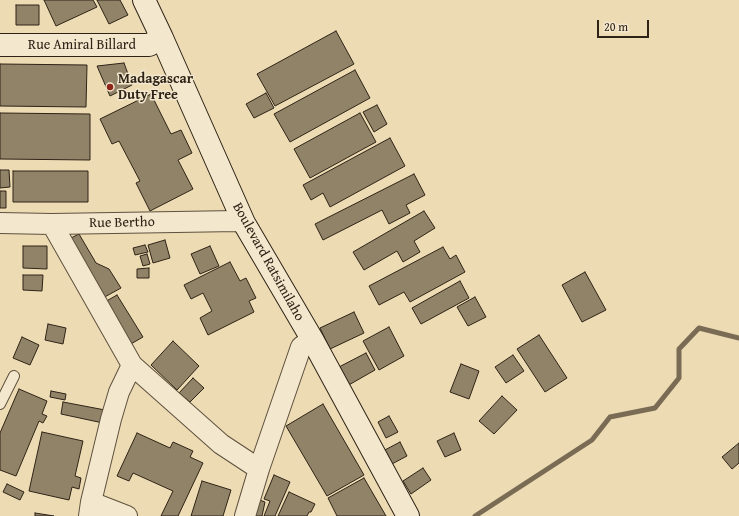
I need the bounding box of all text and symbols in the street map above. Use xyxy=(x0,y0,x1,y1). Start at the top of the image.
scale bar xyxy=(599,12,651,38)
text: 20 m xyxy=(604,18,628,35)
street label: Rue Amiral Billard xyxy=(28,37,136,53)
place label: Madagascar Duty Free xyxy=(118,71,193,104)
marker: Madagascar Duty Free xyxy=(105,82,115,92)
street label: Boulevard Ratsimilaho xyxy=(228,200,308,324)
street label: Rue Bertho xyxy=(89,214,155,232)

